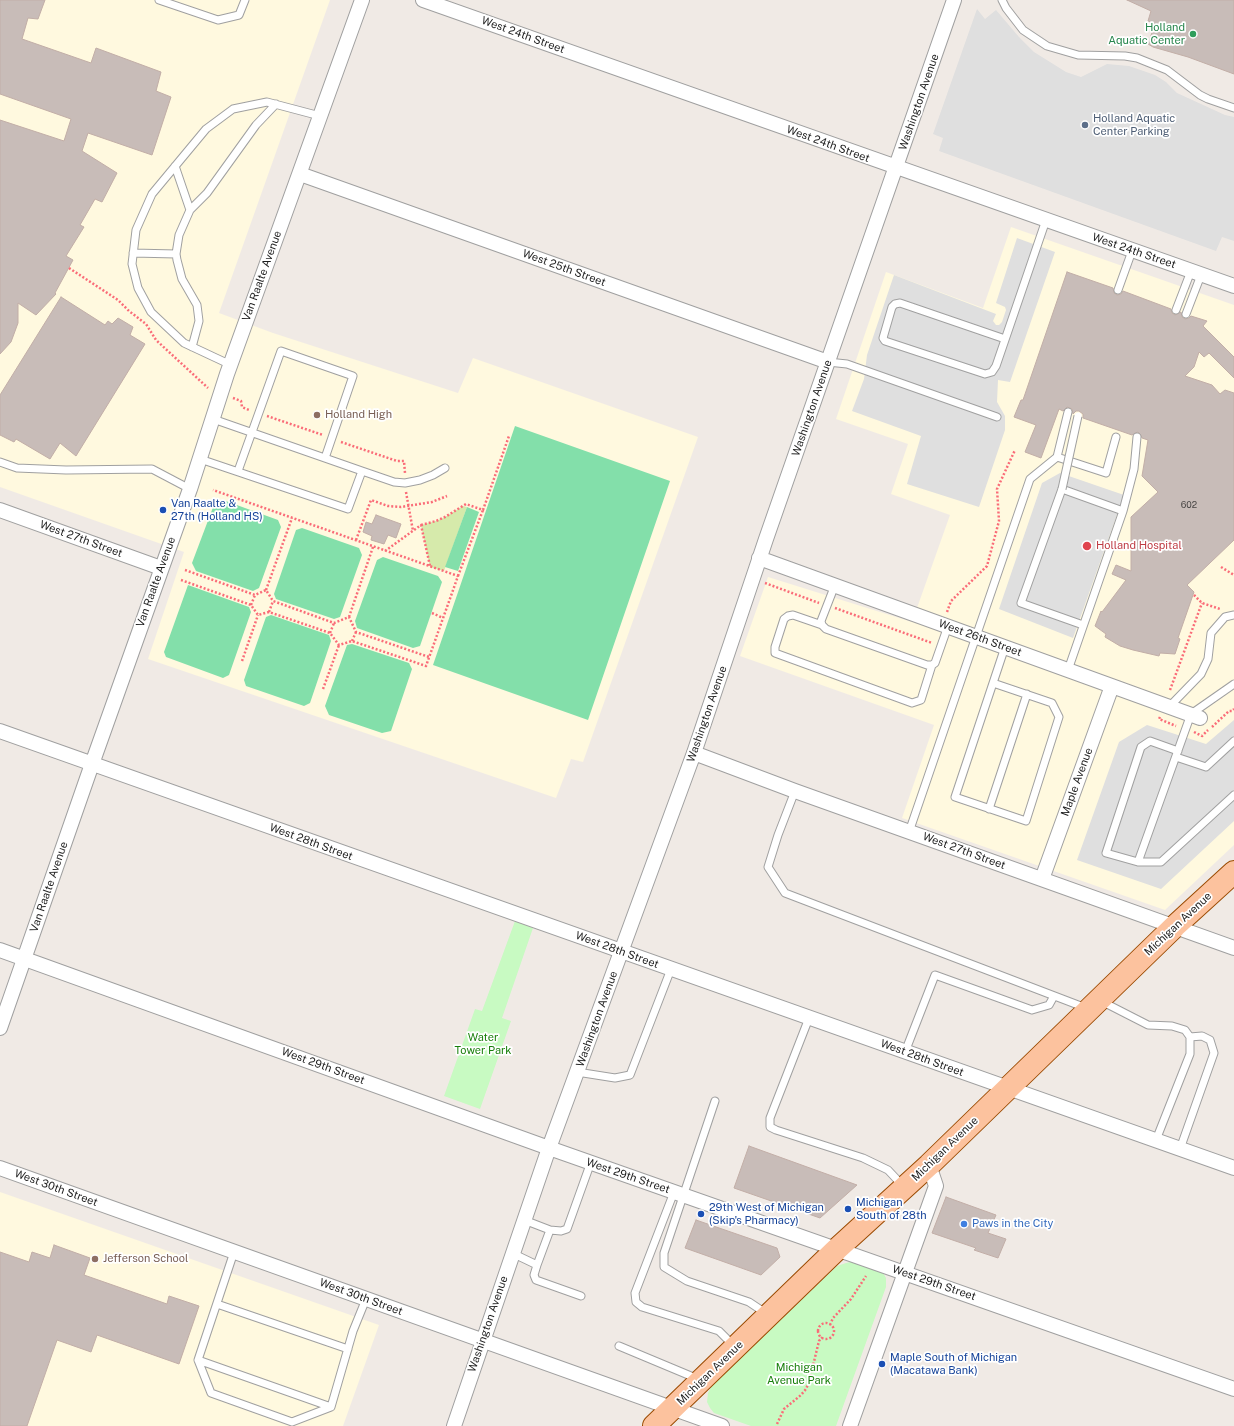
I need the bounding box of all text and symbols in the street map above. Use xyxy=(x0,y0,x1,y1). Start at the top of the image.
street label: West 24th Street xyxy=(480,14,566,56)
place label: Holland Aquatic Center xyxy=(1108,21,1185,47)
marker: Holland Aquatic Center xyxy=(1188,29,1198,39)
street label: Washington Avenue xyxy=(896,52,942,152)
place label: Holland Aquatic Center Parking xyxy=(1093,112,1175,138)
marker: Holland Aquatic Center Parking xyxy=(1080,120,1090,130)
street label: West 24th Street xyxy=(785,123,871,165)
street label: Van Raalte Avenue xyxy=(240,229,284,323)
street label: West 24th Street xyxy=(1090,231,1178,271)
street label: West 25th Street xyxy=(521,247,607,289)
street label: Washington Avenue xyxy=(789,358,835,458)
place label: Holland High xyxy=(325,408,392,422)
marker: Holland High xyxy=(312,410,322,420)
place label: Van Raalte & 27th (Holland HS) xyxy=(171,497,263,523)
house number: 602 xyxy=(1181,500,1197,510)
marker: Van Raalte & 27th (Holland HS) xyxy=(158,505,168,515)
street label: West 27th Street xyxy=(38,518,124,560)
street label: Van Raalte Avenue xyxy=(134,535,178,629)
place label: Holland Hospital xyxy=(1096,539,1182,553)
marker: Holland Hospital xyxy=(1081,540,1093,552)
street label: West 26th Street xyxy=(937,617,1023,659)
street label: Washington Avenue xyxy=(684,664,730,764)
street label: Maple Avenue xyxy=(1058,746,1096,818)
street label: West 28th Street xyxy=(268,821,354,863)
street label: West 27th Street xyxy=(921,830,1007,872)
street label: Van Raalte Avenue xyxy=(27,840,71,934)
street label: Michigan Avenue xyxy=(1142,890,1214,958)
street label: West 28th Street xyxy=(574,929,660,971)
street label: Washington Avenue xyxy=(574,969,620,1069)
park label: Water Tower Park xyxy=(454,1031,512,1057)
street label: West 28th Street xyxy=(879,1037,965,1079)
street label: West 29th Street xyxy=(280,1045,366,1087)
street label: Michigan Avenue xyxy=(909,1114,981,1184)
street label: West 29th Street xyxy=(585,1156,671,1196)
street label: West 30th Street xyxy=(13,1167,99,1209)
place label: Michigan South of 28th xyxy=(856,1196,927,1222)
place label: 29th West of Michigan (Skip's Pharmacy) xyxy=(709,1201,824,1227)
marker: Michigan South of 28th xyxy=(843,1204,853,1214)
marker: 29th West of Michigan (Skip's Pharmacy) xyxy=(696,1209,706,1219)
place label: Paws in the City xyxy=(972,1217,1053,1231)
marker: Paws in the City xyxy=(959,1219,969,1229)
place label: Jefferson School xyxy=(103,1252,188,1266)
marker: Jefferson School xyxy=(90,1254,100,1264)
street label: West 29th Street xyxy=(891,1263,977,1303)
street label: Washington Avenue xyxy=(465,1274,511,1374)
street label: West 30th Street xyxy=(318,1276,404,1318)
street label: Michigan Avenue xyxy=(674,1338,746,1408)
place label: Maple South of Michigan (Macatawa Bank) xyxy=(890,1351,1017,1377)
marker: Maple South of Michigan (Macatawa Bank) xyxy=(877,1359,887,1369)
park label: Michigan Avenue Park xyxy=(767,1361,831,1387)

